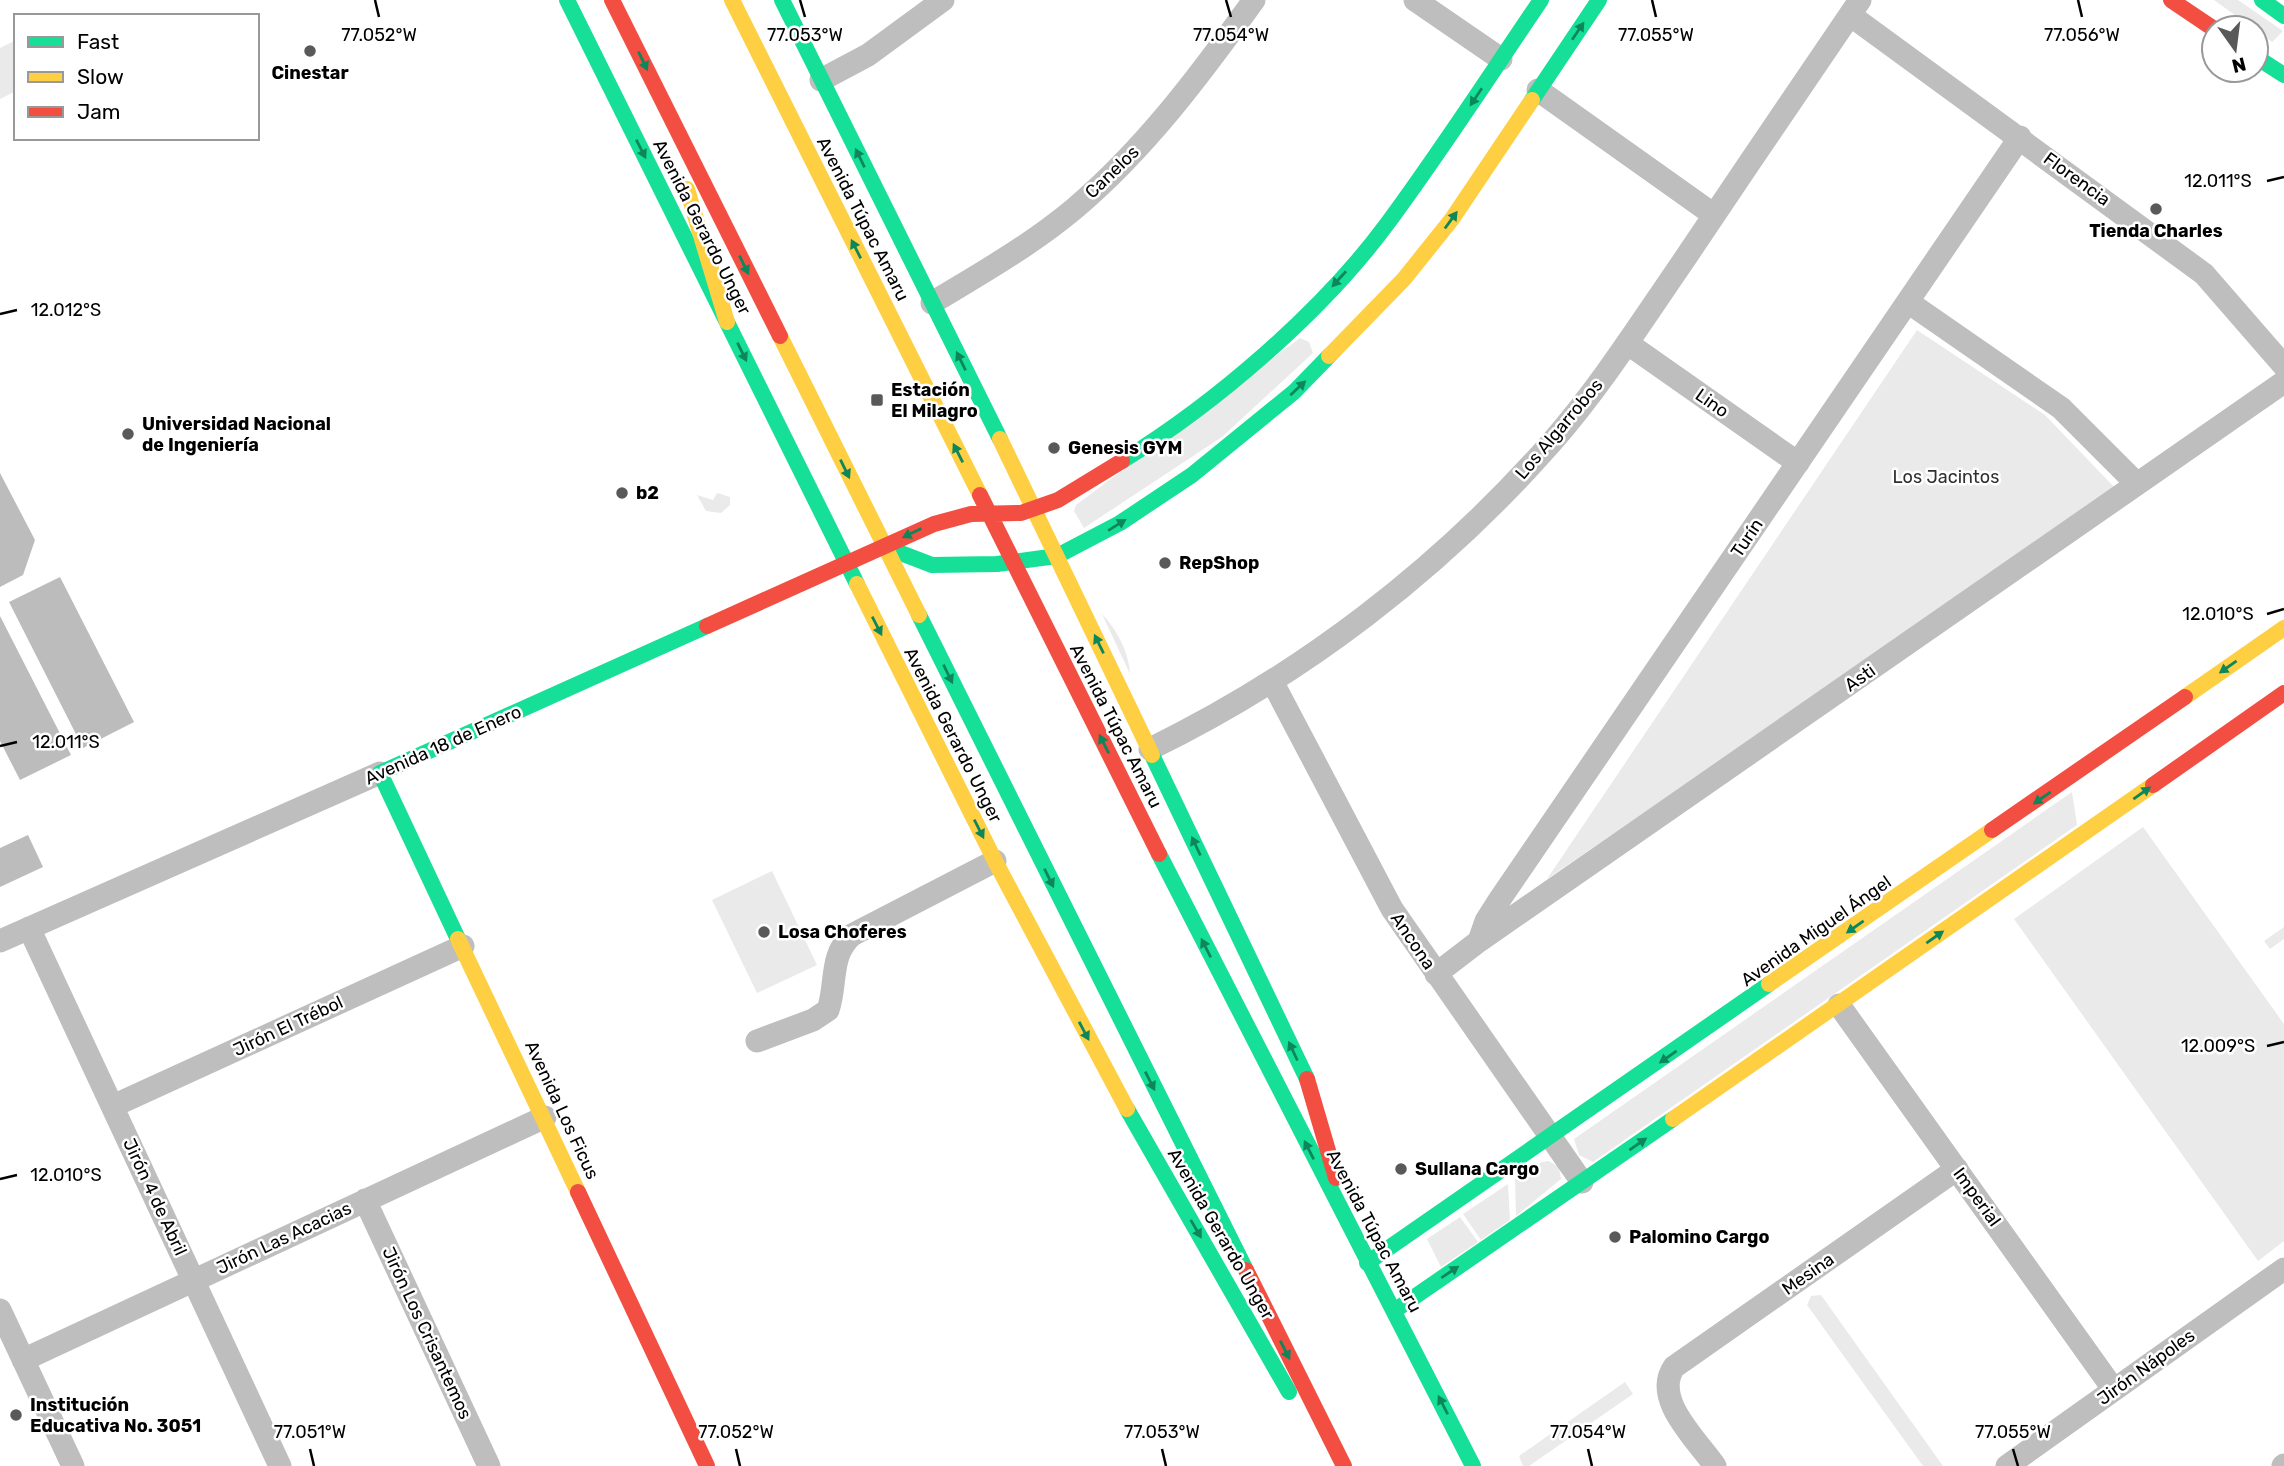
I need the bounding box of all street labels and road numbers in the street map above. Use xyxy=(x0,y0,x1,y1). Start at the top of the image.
street label: Avenida Túpac Amaru xyxy=(812,133,914,305)
street label: Avenida Gerardo Unger xyxy=(648,136,756,318)
street label: Canelos xyxy=(1080,141,1144,203)
street label: Florencia xyxy=(2039,147,2115,211)
street label: Los Algarrobos xyxy=(1511,374,1607,484)
street label: Lino xyxy=(1691,384,1733,422)
street label: Turín xyxy=(1726,514,1768,562)
street label: Avenida Túpac Amaru xyxy=(1065,640,1167,812)
street label: Avenida Gerardo Unger xyxy=(899,644,1007,826)
street label: Asti xyxy=(1840,660,1880,696)
street label: Avenida 18 de Enero xyxy=(361,701,525,789)
street label: Avenida Miguel Ángel xyxy=(1737,871,1895,991)
street label: Ancona xyxy=(1386,908,1440,974)
street label: Jirón El Trébol xyxy=(230,991,346,1061)
street label: Avenida Los Ficus xyxy=(520,1037,604,1183)
street label: Jirón 4 de Abril xyxy=(118,1135,192,1259)
street label: Avenida Gerardo Unger xyxy=(1163,1145,1279,1324)
street label: Avenida Túpac Amaru xyxy=(1322,1146,1426,1316)
street label: Imperial xyxy=(1948,1163,2006,1231)
street label: Jirón Las Acacias xyxy=(213,1197,355,1279)
street label: Jirón Los Crisantemos xyxy=(377,1243,477,1423)
street label: Mesina xyxy=(1778,1248,1838,1300)
street label: Jirón Nápoles xyxy=(2093,1324,2199,1410)

